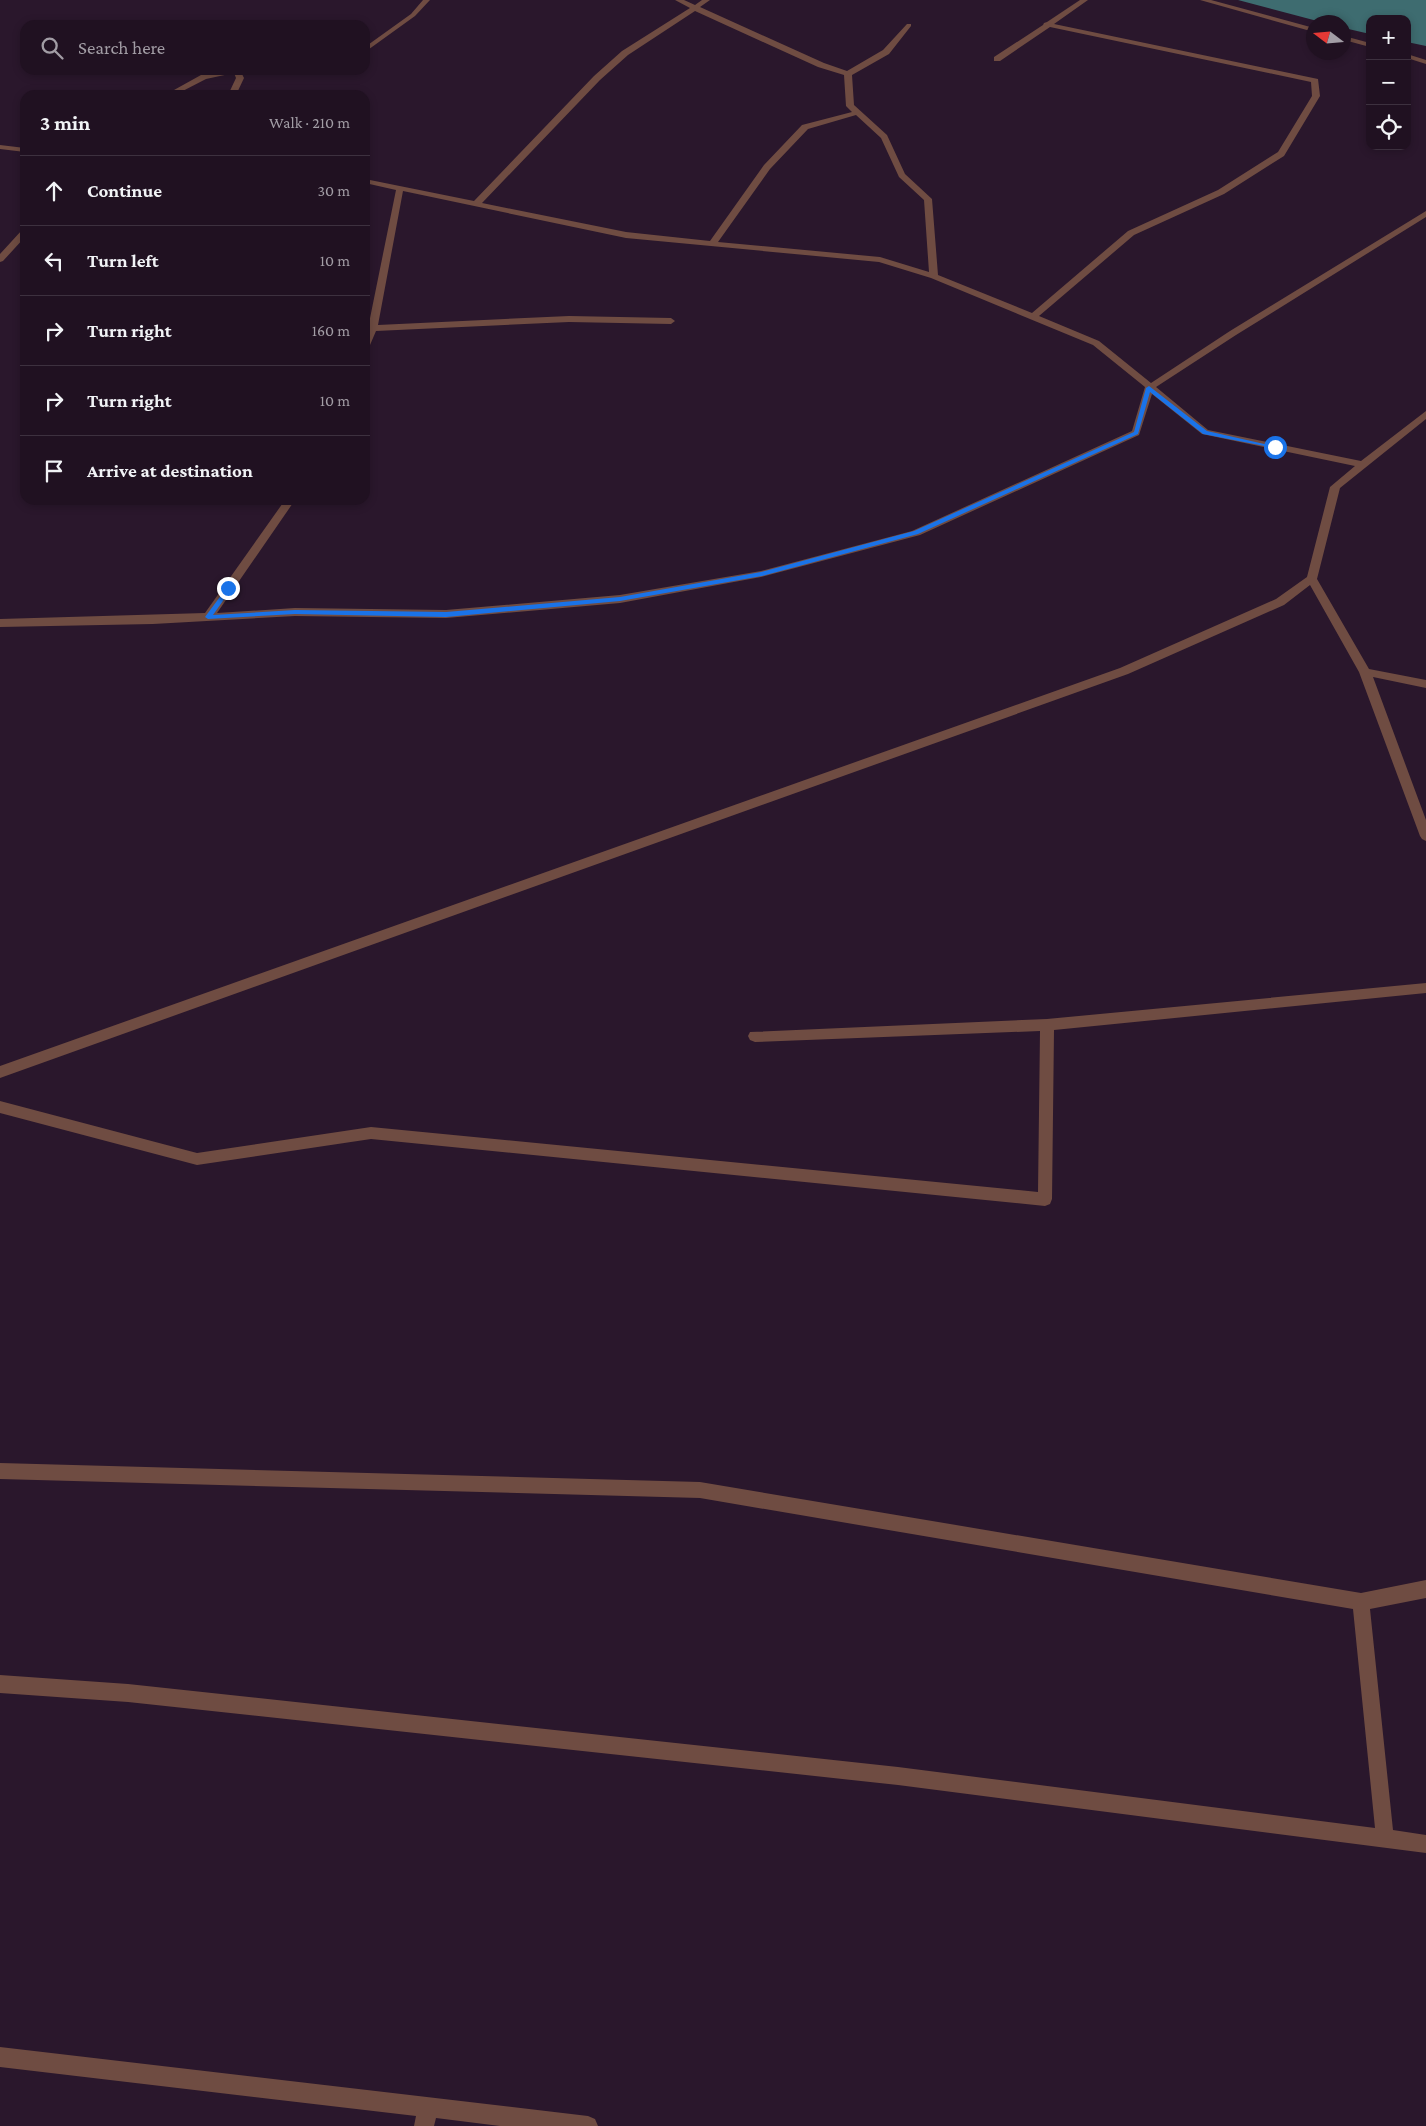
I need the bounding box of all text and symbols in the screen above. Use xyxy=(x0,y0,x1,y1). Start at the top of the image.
north arrow xyxy=(1306,15,1351,60)
map controls xyxy=(1366,15,1411,150)
button: + xyxy=(1366,15,1411,60)
search box xyxy=(20,20,370,75)
icon: search xyxy=(38,34,66,62)
text: Search here xyxy=(78,37,165,58)
button: − xyxy=(1366,60,1411,105)
button: locate xyxy=(1366,105,1411,150)
text: 3 min xyxy=(40,111,90,135)
text: Walk · 210 m xyxy=(269,114,350,131)
icon: ahead xyxy=(40,177,68,205)
text: Continue xyxy=(87,180,162,201)
text: 30 m xyxy=(318,182,350,199)
icon: left xyxy=(40,247,68,275)
text: Turn left xyxy=(87,250,159,271)
text: 10 m xyxy=(320,252,350,269)
icon: right xyxy=(40,317,68,345)
text: Turn right xyxy=(87,320,172,341)
text: 160 m xyxy=(312,322,350,339)
icon: right xyxy=(40,387,68,415)
text: Turn right xyxy=(87,390,172,411)
text: 10 m xyxy=(320,392,350,409)
route start xyxy=(1264,436,1287,459)
icon: arrive xyxy=(40,457,68,485)
text: Arrive at destination xyxy=(87,460,253,481)
route end xyxy=(217,577,240,600)

